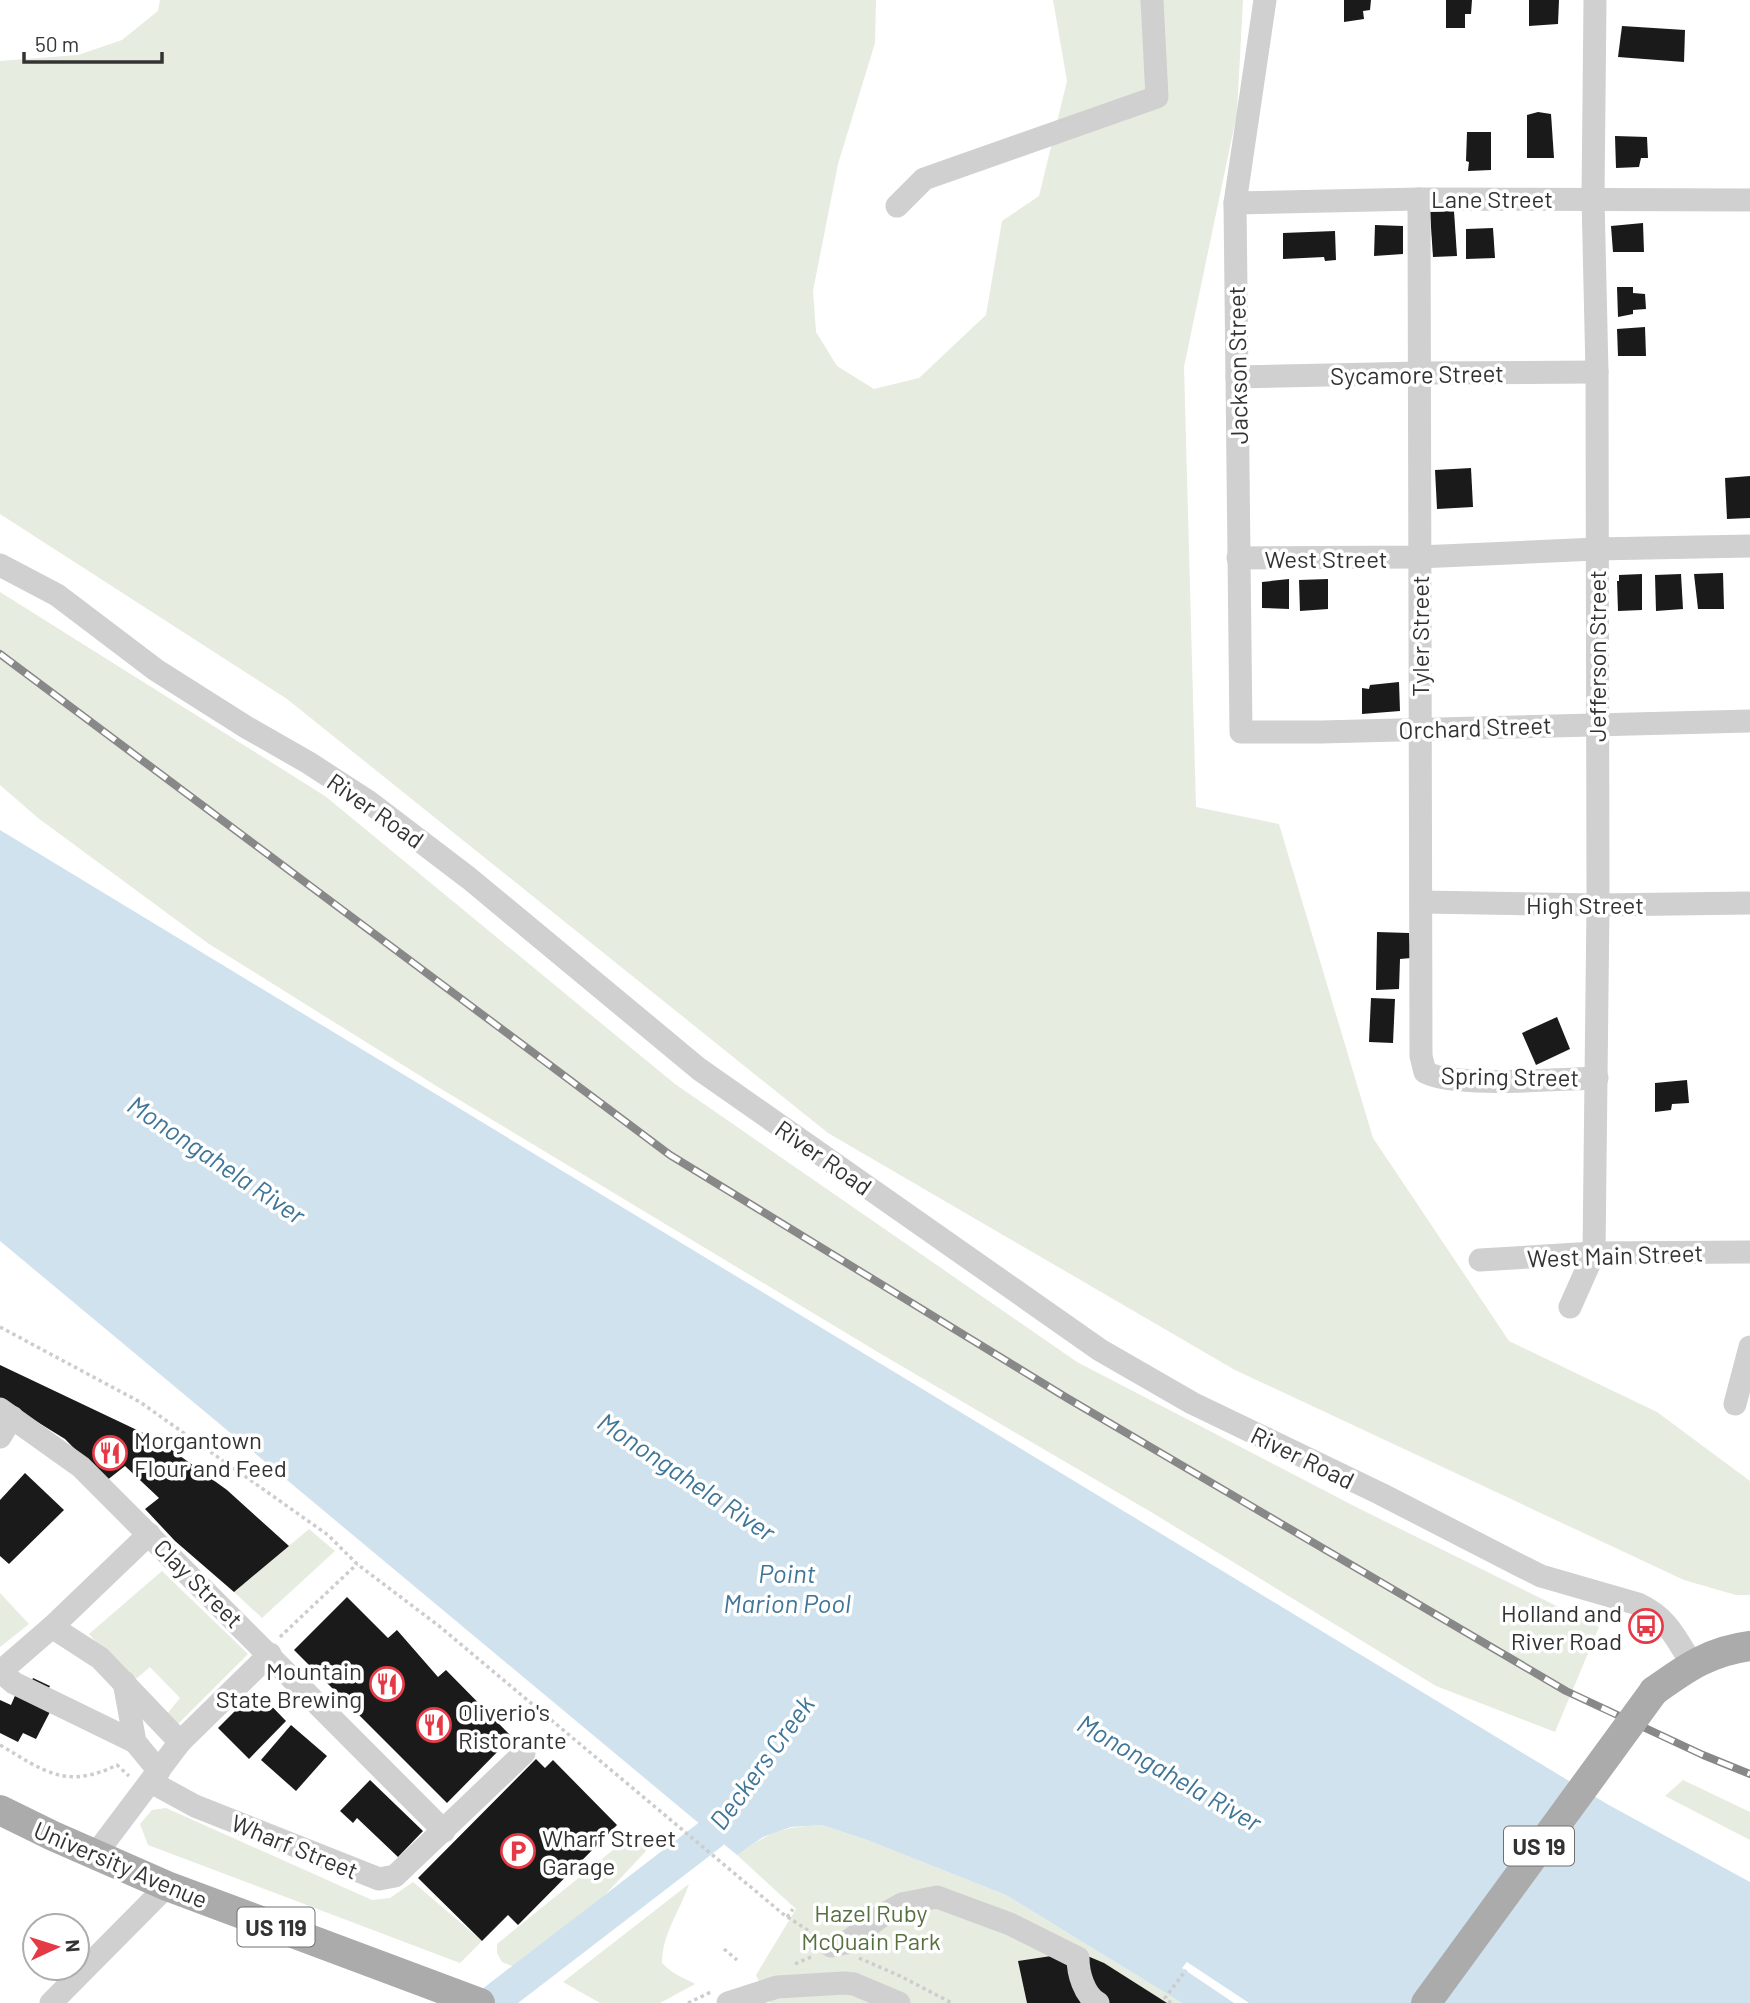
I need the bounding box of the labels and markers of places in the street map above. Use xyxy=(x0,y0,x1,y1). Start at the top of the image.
place label: Morgantown Flour and Feed xyxy=(134,1425,287,1482)
restaurant icon: Morgantown Flour and Feed xyxy=(91,1434,129,1472)
place label: Holland and River Road xyxy=(1501,1598,1622,1655)
bus stop icon: Holland and River Road xyxy=(1627,1607,1665,1645)
place label: Mountain State Brewing xyxy=(216,1656,362,1713)
restaurant icon: Mountain State Brewing xyxy=(368,1665,406,1703)
place label: Oliverio's Ristorante xyxy=(458,1697,567,1754)
restaurant icon: Oliverio's Ristorante xyxy=(415,1706,453,1744)
place label: Wharf Street Garage xyxy=(542,1823,676,1880)
parking icon: Wharf Street Garage xyxy=(499,1832,537,1870)

